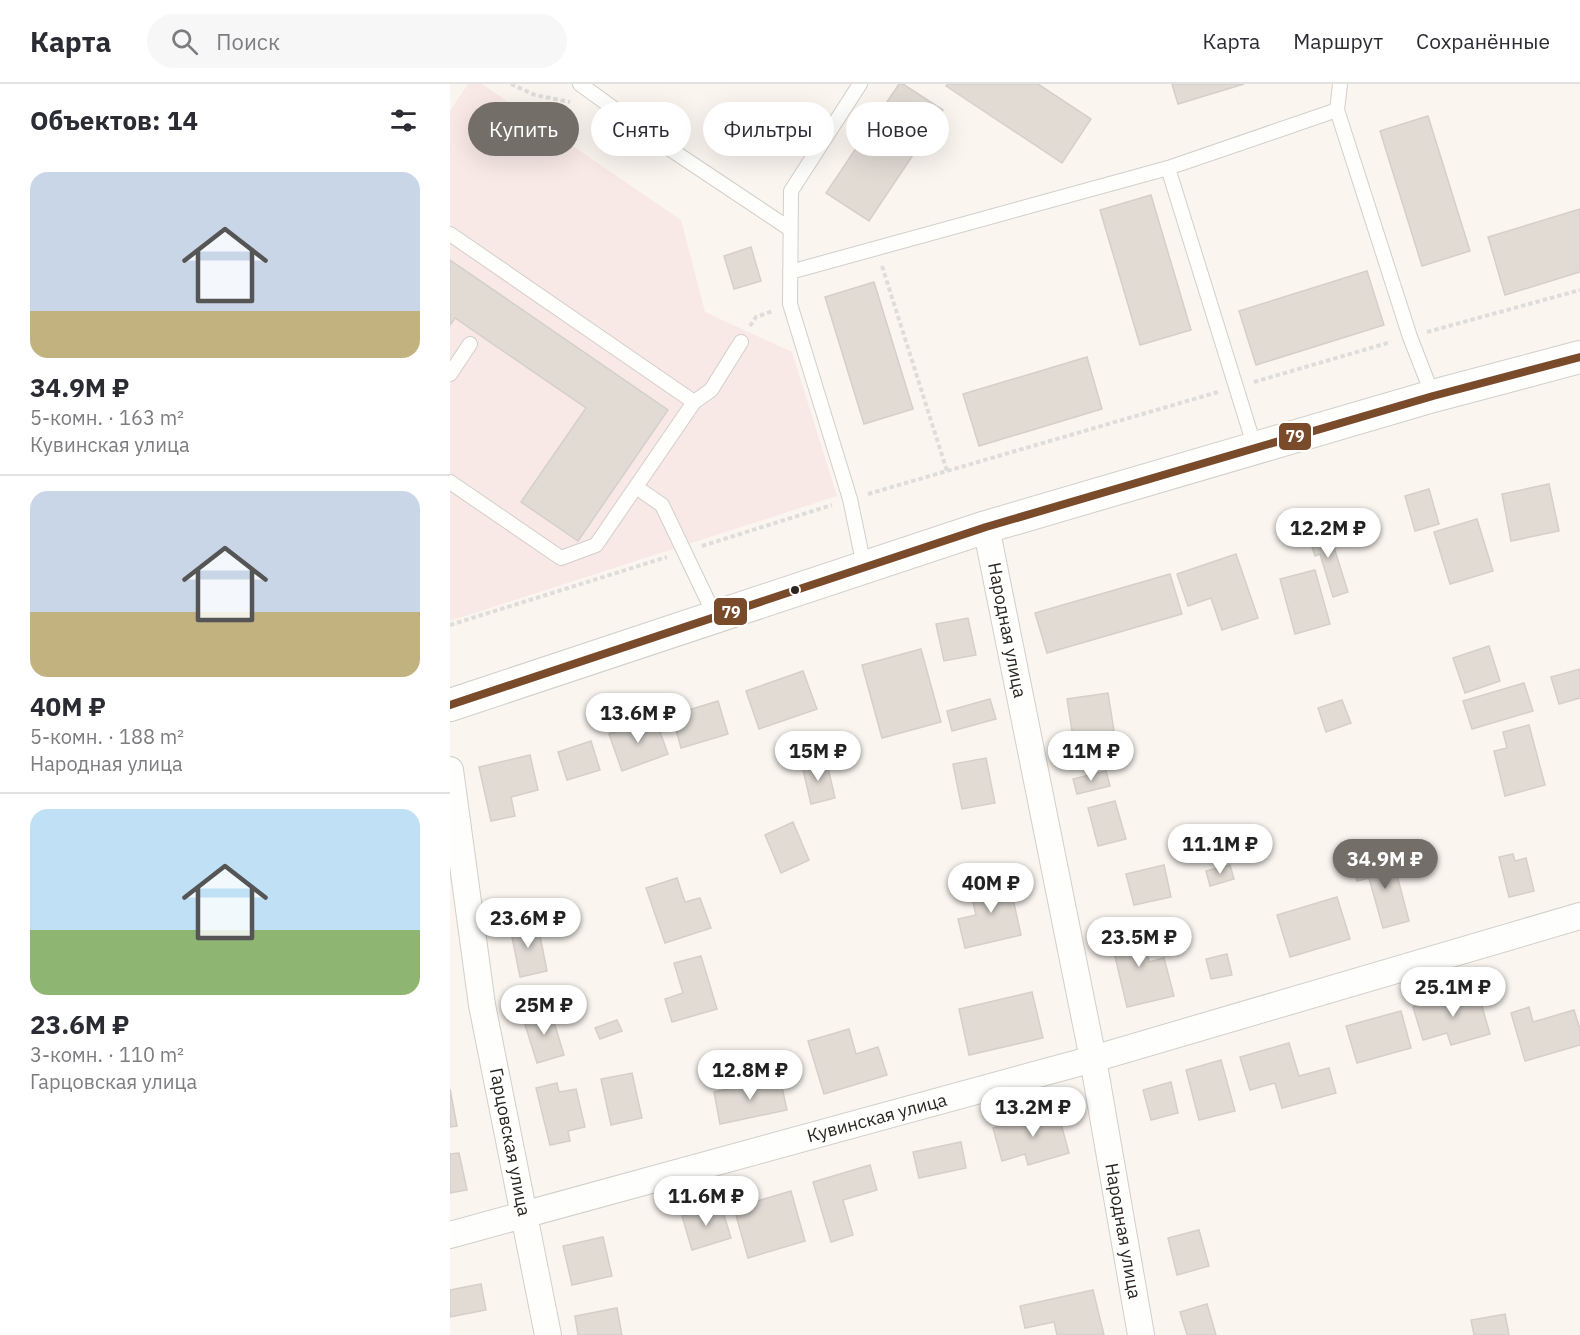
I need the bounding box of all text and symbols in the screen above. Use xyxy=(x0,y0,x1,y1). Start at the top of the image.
search box xyxy=(147,14,567,68)
text: Карта xyxy=(30,23,111,60)
icon: search xyxy=(168,25,201,58)
text: Поиск xyxy=(216,27,280,56)
text: Карта xyxy=(1202,27,1260,55)
text: Маршрут xyxy=(1293,27,1383,55)
text: Сохранённые xyxy=(1416,27,1550,55)
chip: Купить xyxy=(468,102,579,156)
chip: Снять xyxy=(591,102,691,156)
chip: Фильтры xyxy=(703,102,834,156)
chip: Новое xyxy=(846,102,949,156)
text: Объектов: 14 xyxy=(30,103,198,137)
icon: filters xyxy=(387,104,420,137)
icon: home xyxy=(171,211,279,319)
text: 34.9M ₽ xyxy=(30,370,129,404)
text: 5-комн. · 163 m² xyxy=(30,404,184,431)
line badge: 79 xyxy=(1278,422,1312,451)
text: 79 xyxy=(1285,426,1305,446)
text: Кувинская улица xyxy=(30,431,190,458)
pin: 12.2M ₽ xyxy=(1273,508,1383,559)
text: 12.2M ₽ xyxy=(1290,514,1366,541)
icon: home xyxy=(171,530,279,638)
street label: Народная улица xyxy=(983,560,1032,700)
unlabelled marker xyxy=(789,584,801,596)
line badge: 79 xyxy=(713,597,748,626)
text: 79 xyxy=(721,602,741,622)
text: 40M ₽ xyxy=(30,689,106,723)
pin: 13.6M ₽ xyxy=(583,693,693,744)
text: 13.6M ₽ xyxy=(600,699,676,726)
text: 5-комн. · 188 m² xyxy=(30,723,184,750)
pin: 15M ₽ xyxy=(776,731,860,782)
pin: 11M ₽ xyxy=(1049,731,1133,782)
text: 15M ₽ xyxy=(789,737,847,764)
text: 11M ₽ xyxy=(1062,737,1120,764)
text: Народная улица xyxy=(30,750,183,777)
pin: 11.1M ₽ xyxy=(1165,824,1275,875)
text: 11.1M ₽ xyxy=(1182,830,1258,857)
pin: 34.9M ₽ xyxy=(1330,839,1440,890)
text: 34.9M ₽ xyxy=(1347,845,1423,872)
icon: home xyxy=(171,848,279,956)
pin: 40M ₽ xyxy=(949,863,1033,914)
text: 40M ₽ xyxy=(962,869,1020,896)
pin: 23.6M ₽ xyxy=(473,898,583,949)
text: 23.6M ₽ xyxy=(490,904,566,931)
pin: 23.5M ₽ xyxy=(1084,917,1194,968)
text: 23.5M ₽ xyxy=(1101,923,1177,950)
pin: 25.1M ₽ xyxy=(1398,967,1508,1018)
text: 25.1M ₽ xyxy=(1415,973,1491,1000)
pin: 25M ₽ xyxy=(502,985,586,1036)
text: 25M ₽ xyxy=(515,991,573,1018)
text: 23.6M ₽ xyxy=(30,1007,129,1041)
text: 3-комн. · 110 m² xyxy=(30,1041,184,1068)
pin: 12.8M ₽ xyxy=(695,1050,805,1101)
text: 12.8M ₽ xyxy=(712,1056,788,1083)
street label: Гарцовская улица xyxy=(485,1066,536,1218)
text: Гарцовская улица xyxy=(30,1068,197,1095)
pin: 13.2M ₽ xyxy=(978,1087,1088,1138)
street label: Кувинская улица xyxy=(804,1088,950,1147)
text: 13.2M ₽ xyxy=(995,1093,1071,1120)
street label: Народная улица xyxy=(1100,1161,1147,1301)
pin: 11.6M ₽ xyxy=(651,1176,761,1227)
text: 11.6M ₽ xyxy=(668,1182,744,1209)

